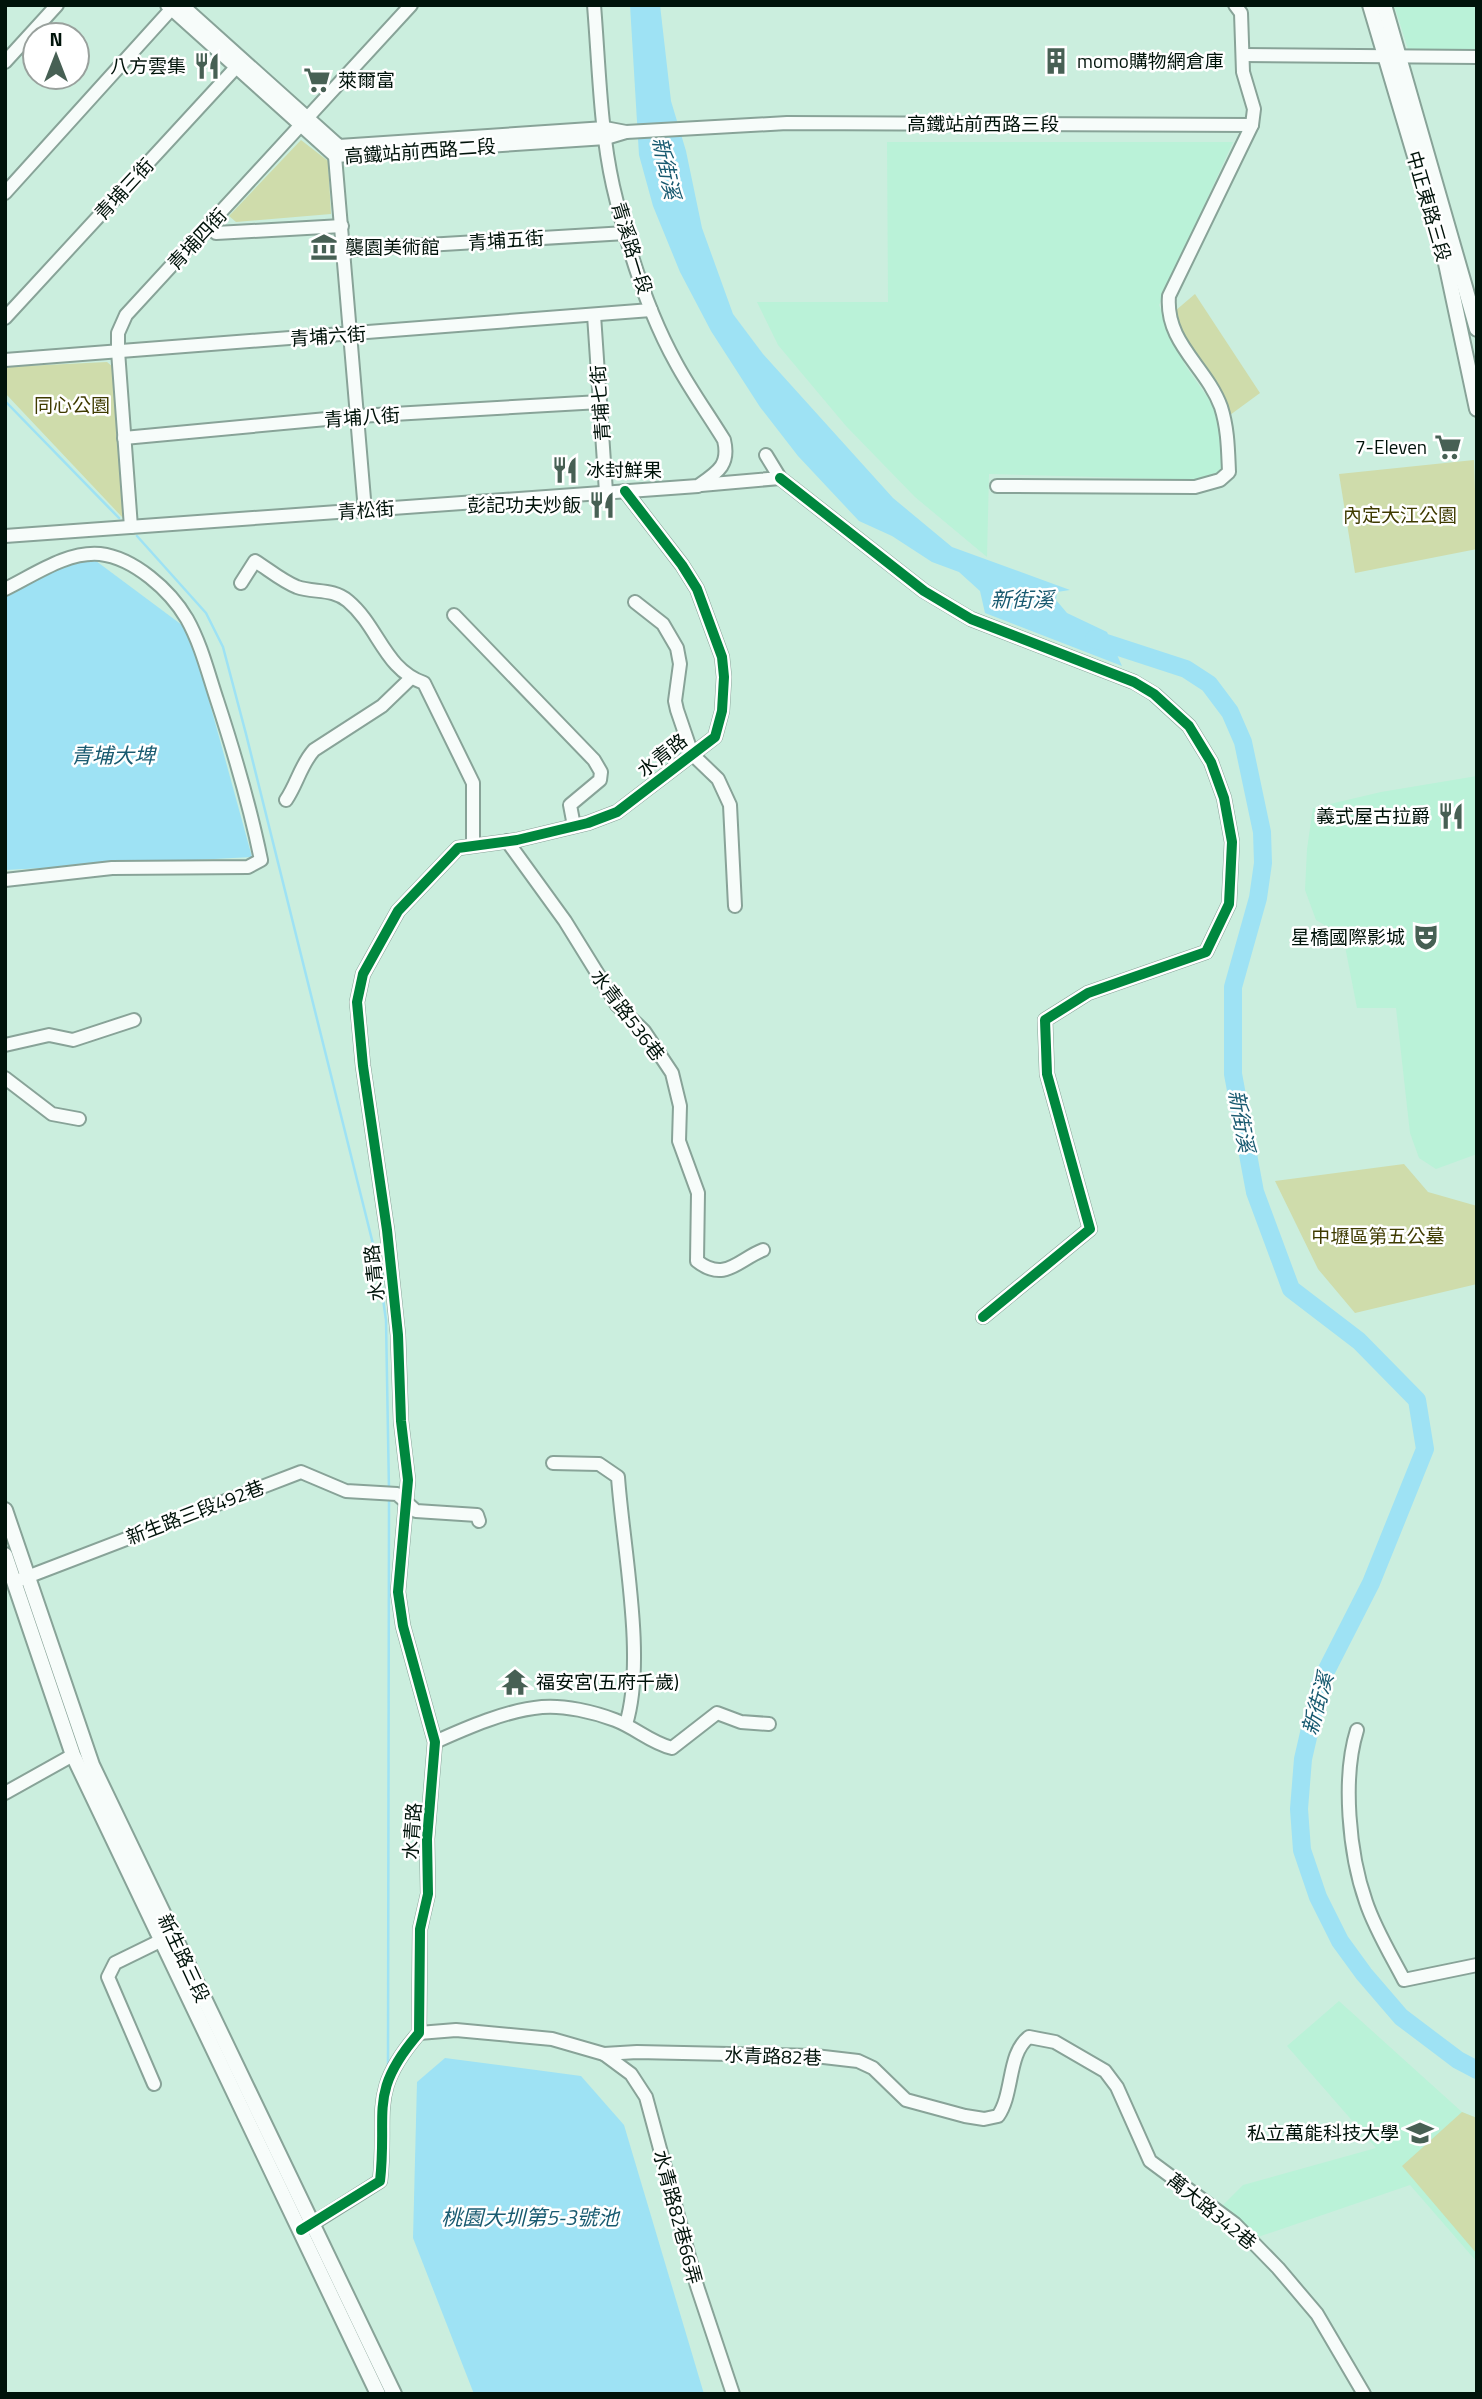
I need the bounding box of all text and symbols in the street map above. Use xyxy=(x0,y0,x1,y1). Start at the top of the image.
north arrow xyxy=(21,21,91,91)
text: N xyxy=(49,24,63,53)
building icon: momo購物網倉庫 xyxy=(1041,46,1071,76)
place label: momo購物網倉庫 xyxy=(1077,46,1224,75)
place label: 八方雲集 xyxy=(110,51,186,80)
restaurant icon: 八方雲集 xyxy=(192,51,222,81)
supermarket icon: 萊爾富 xyxy=(302,65,332,95)
place label: 萊爾富 xyxy=(338,65,395,94)
street label: 高鐵站前西路三段 xyxy=(907,109,1059,138)
street label: 高鐵站前西路二段 xyxy=(343,131,497,170)
water label: 新街溪 xyxy=(645,134,690,205)
street label: 中正東路三段 xyxy=(1400,147,1459,265)
street label: 青埔三街 xyxy=(87,151,160,226)
street label: 青溪路一段 xyxy=(605,198,660,298)
street label: 青埔四街 xyxy=(160,201,233,276)
street label: 青埔五街 xyxy=(467,222,545,257)
museum icon: 襲園美術館 xyxy=(309,232,339,262)
place label: 襲園美術館 xyxy=(345,232,440,261)
street label: 青埔六街 xyxy=(289,318,367,353)
street label: 青埔七街 xyxy=(582,364,617,442)
park label: 同心公園 xyxy=(34,390,110,419)
street label: 青埔八街 xyxy=(323,399,401,434)
place label: 7-Eleven xyxy=(1355,432,1427,461)
supermarket icon: 7-Eleven xyxy=(1433,432,1463,462)
restaurant icon: 冰封鮮果 xyxy=(550,455,580,485)
place label: 冰封鮮果 xyxy=(586,455,662,484)
place label: 彭記功夫炒飯 xyxy=(467,490,581,519)
restaurant icon: 彭記功夫炒飯 xyxy=(587,490,617,520)
street label: 青松街 xyxy=(337,493,395,526)
park label: 內定大江公園 xyxy=(1343,500,1457,529)
water label: 新街溪 xyxy=(991,583,1056,615)
street label: 水青路 xyxy=(630,726,693,784)
water label: 青埔大埤 xyxy=(71,739,158,771)
place label: 義式屋古拉爵 xyxy=(1316,801,1430,830)
restaurant icon: 義式屋古拉爵 xyxy=(1436,801,1466,831)
place label: 星橋國際影城 xyxy=(1291,922,1405,951)
theatre icon: 星橋國際影城 xyxy=(1411,922,1441,952)
street label: 水青路536巷 xyxy=(584,963,672,1067)
water label: 新街溪 xyxy=(1221,1087,1264,1158)
park label: 中壢區第五公墓 xyxy=(1311,1221,1445,1250)
street label: 水青路 xyxy=(356,1243,391,1303)
street label: 新生路三段492巷 xyxy=(122,1472,268,1551)
water label: 新街溪 xyxy=(1293,1666,1342,1738)
temple icon: 福安宮(五府千歲) xyxy=(500,1667,530,1697)
place label: 福安宮(五府千歲) xyxy=(536,1667,679,1696)
street label: 水青路 xyxy=(395,1802,428,1860)
street label: 新生路三段 xyxy=(151,1909,218,2007)
street label: 水青路82巷 xyxy=(724,2039,822,2072)
place label: 私立萬能科技大學 xyxy=(1247,2118,1399,2147)
school or university icon: 私立萬能科技大學 xyxy=(1405,2118,1435,2148)
street label: 水青路82巷66弄 xyxy=(647,2147,710,2287)
street label: 萬大路342巷 xyxy=(1161,2165,1263,2256)
water label: 桃園大圳第5-3號池 xyxy=(441,2201,621,2233)

